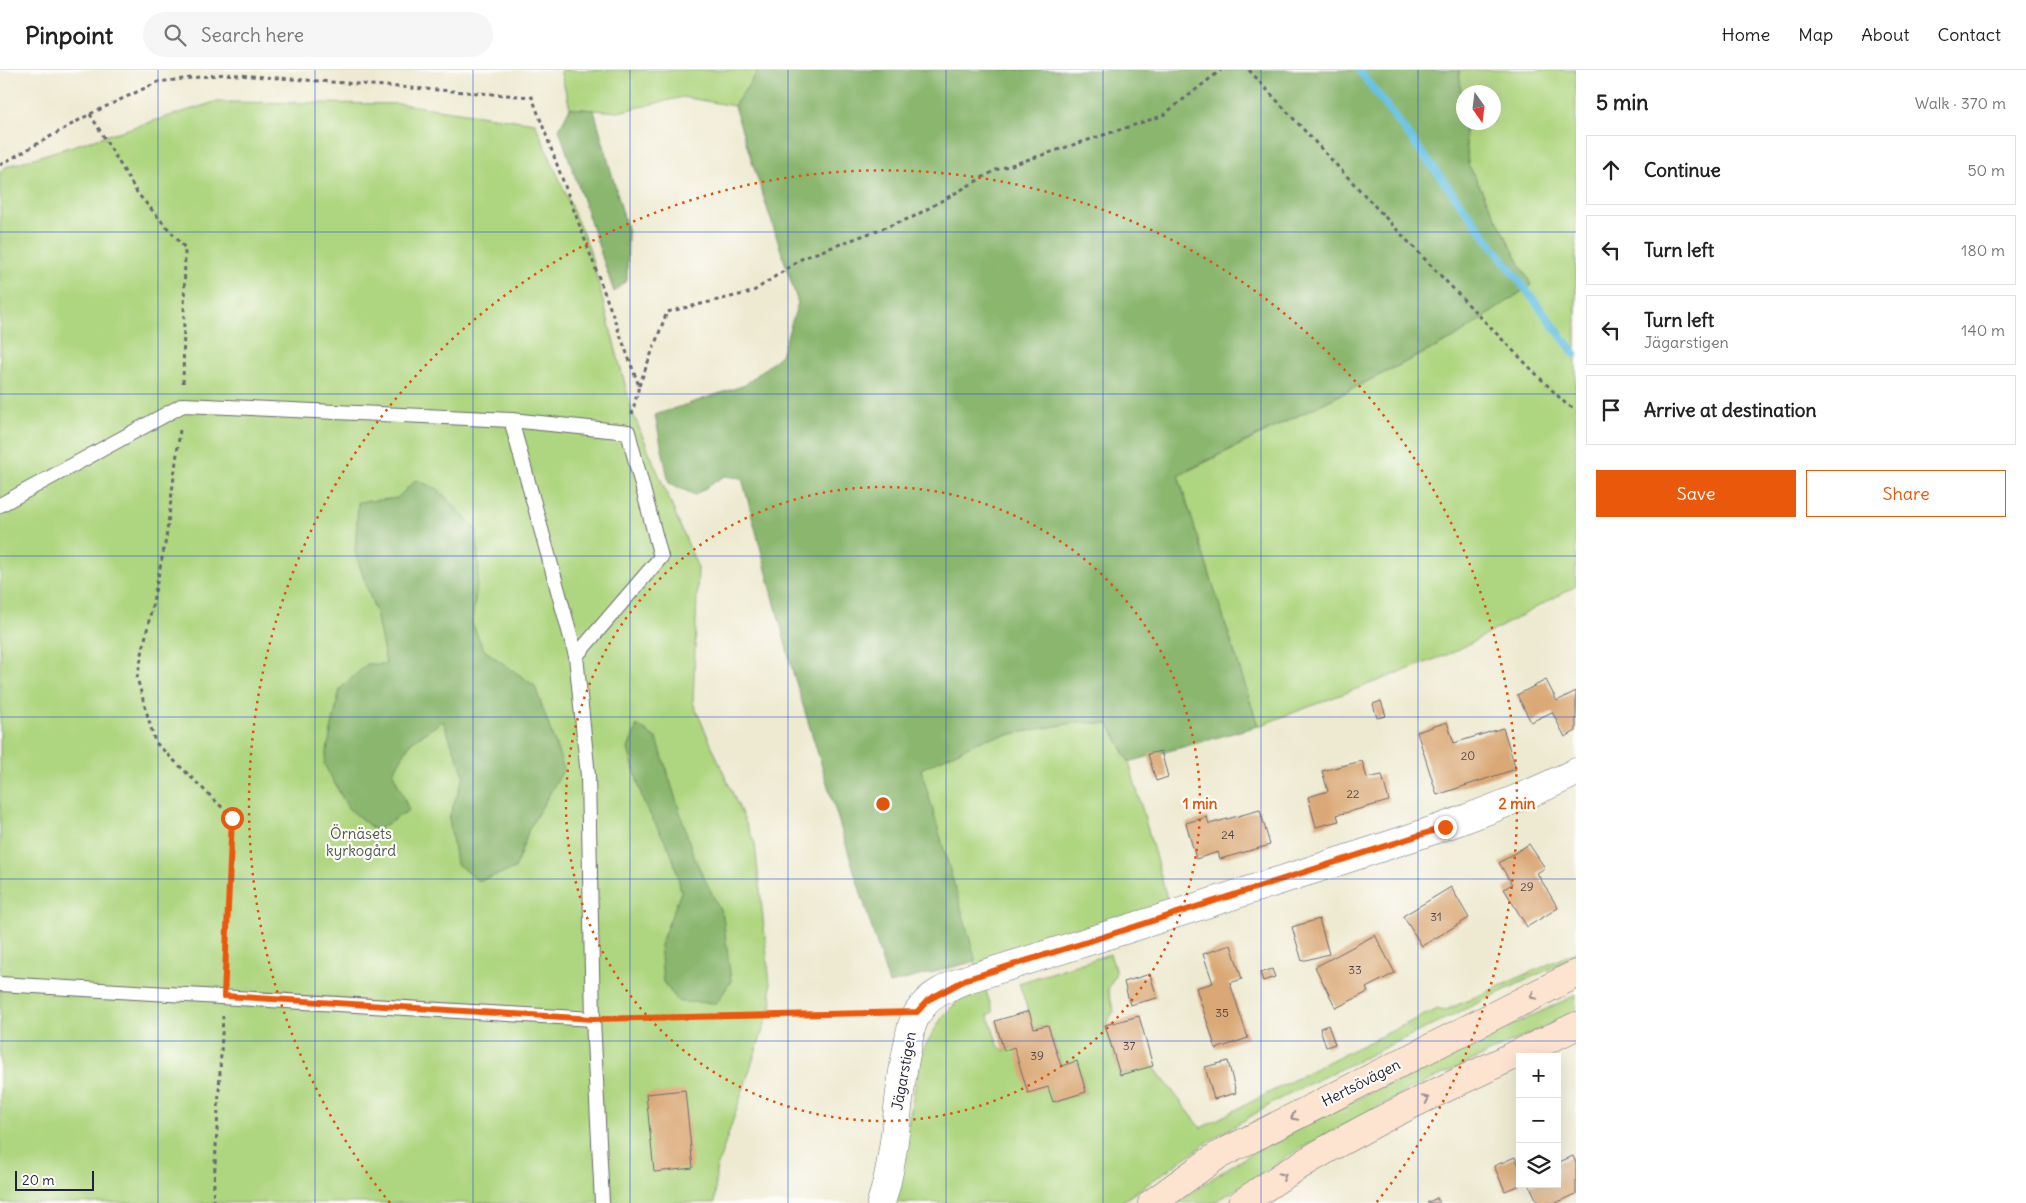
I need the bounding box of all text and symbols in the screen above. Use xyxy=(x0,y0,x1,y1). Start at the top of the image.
search box xyxy=(143,12,493,57)
text: Pinpoint xyxy=(25,20,113,50)
icon: search xyxy=(161,21,189,49)
text: Search here xyxy=(201,23,304,47)
text: Home xyxy=(1722,23,1770,46)
text: Map xyxy=(1798,23,1833,46)
text: About xyxy=(1861,23,1909,46)
text: Contact xyxy=(1937,23,2001,46)
north arrow xyxy=(1456,85,1501,130)
text: 5 min xyxy=(1596,89,1648,116)
text: Walk · 370 m xyxy=(1915,93,2006,113)
icon: ahead xyxy=(1597,156,1625,184)
text: Continue xyxy=(1644,158,1721,182)
text: 50 m xyxy=(1967,160,2005,180)
icon: left xyxy=(1597,236,1625,264)
text: Turn left xyxy=(1644,238,1714,262)
text: 180 m xyxy=(1961,240,2005,260)
text: Turn left xyxy=(1644,308,1714,332)
icon: left xyxy=(1597,316,1625,344)
text: 140 m xyxy=(1961,320,2005,340)
text: Jägarstigen xyxy=(1644,332,1729,352)
icon: arrive xyxy=(1597,396,1625,424)
text: Arrive at destination xyxy=(1644,398,1817,422)
button: Save xyxy=(1596,470,1796,517)
button: Share xyxy=(1806,470,2006,517)
house number: 20 xyxy=(1461,748,1475,763)
house number: 22 xyxy=(1346,786,1360,801)
text: 1 min xyxy=(1183,794,1218,813)
text: 2 min xyxy=(1499,794,1536,813)
centre of rings xyxy=(874,795,892,813)
route start xyxy=(221,807,244,830)
route end xyxy=(1434,816,1457,839)
park label: Örnäsets kyrkogård xyxy=(326,824,396,860)
house number: 24 xyxy=(1221,827,1235,842)
house number: 29 xyxy=(1520,879,1534,894)
house number: 31 xyxy=(1430,909,1442,924)
house number: 33 xyxy=(1348,962,1362,977)
one-way arrow xyxy=(1529,990,1538,1000)
house number: 35 xyxy=(1215,1005,1229,1020)
street label: Jägarstigen xyxy=(887,1030,920,1112)
house number: 37 xyxy=(1123,1038,1135,1053)
house number: 39 xyxy=(1030,1048,1044,1063)
map controls xyxy=(1516,1053,1561,1188)
button: + xyxy=(1516,1053,1561,1098)
street label: Hertsövägen xyxy=(1318,1054,1404,1111)
one-way arrow xyxy=(1421,1095,1430,1105)
button: − xyxy=(1516,1098,1561,1143)
one-way arrow xyxy=(1290,1111,1299,1121)
button: layers xyxy=(1516,1143,1561,1188)
scale bar xyxy=(15,1168,94,1191)
text: 20 m xyxy=(22,1171,55,1189)
one-way arrow xyxy=(1278,1173,1287,1183)

